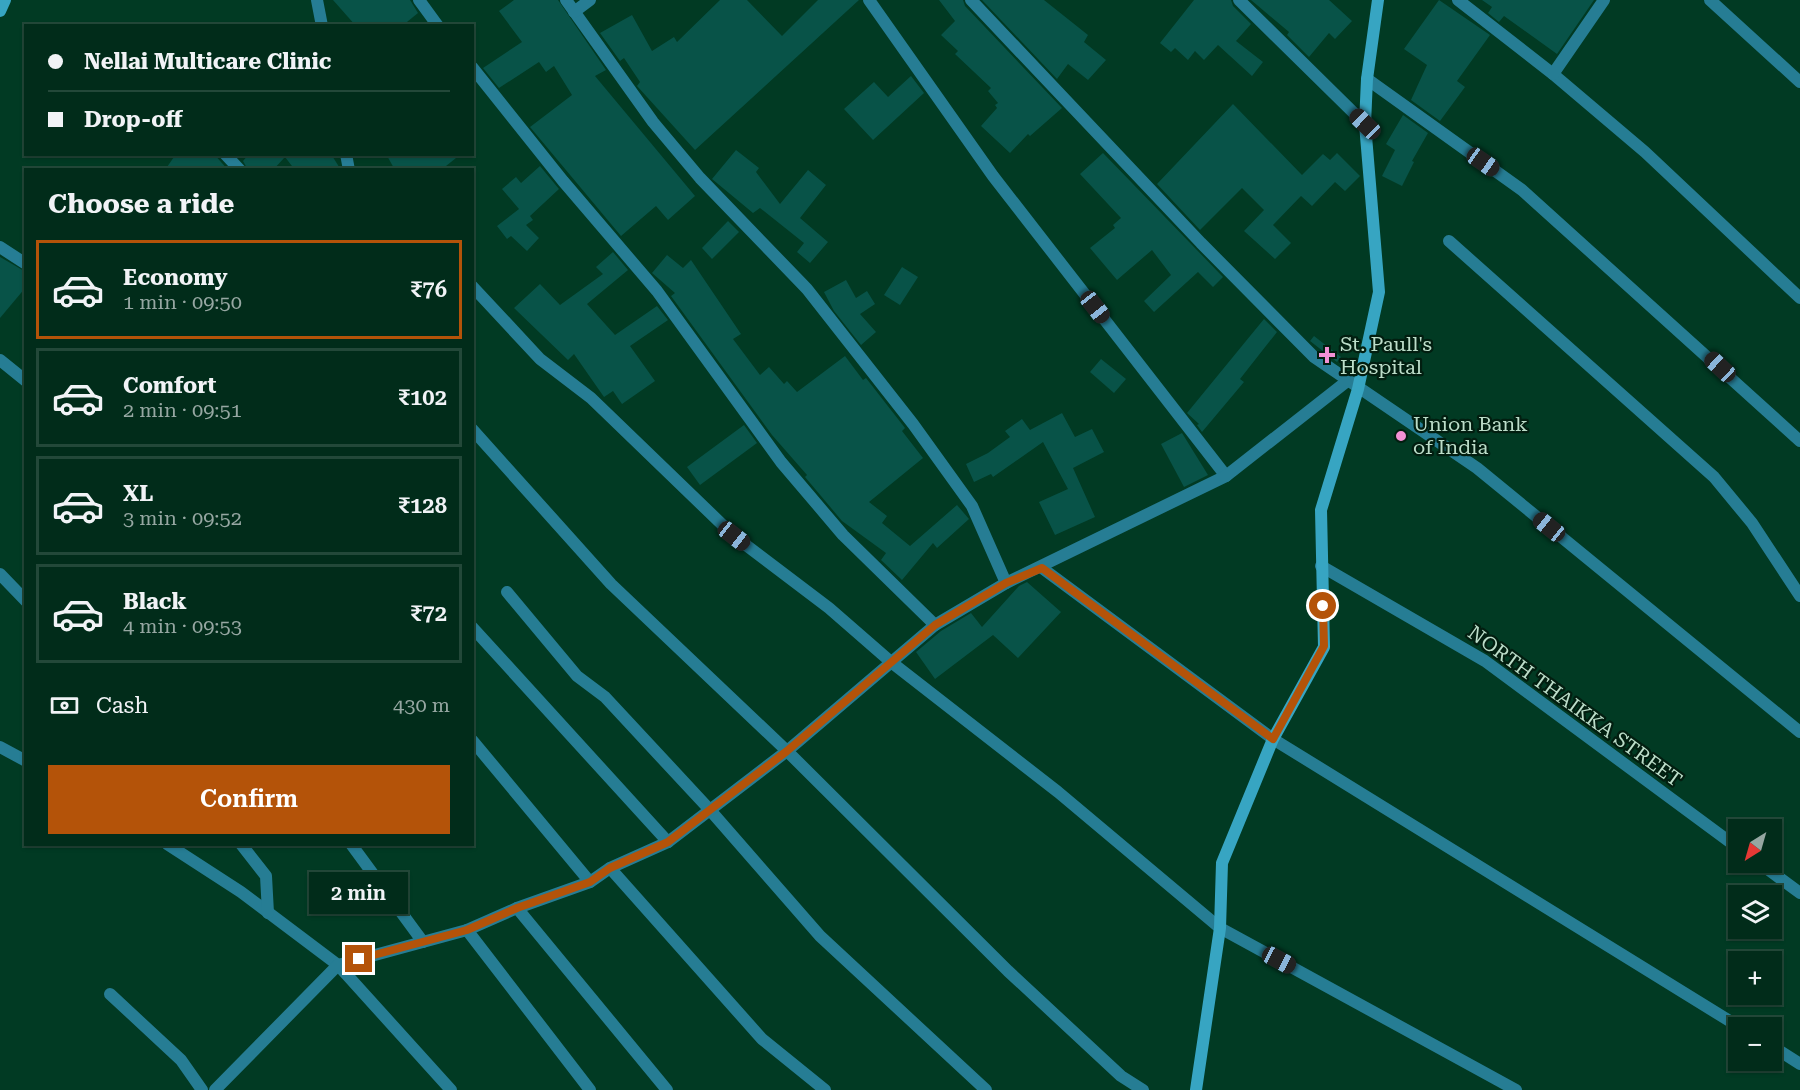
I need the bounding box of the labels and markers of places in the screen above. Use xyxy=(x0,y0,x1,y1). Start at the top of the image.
place label: St. Paull's Hospital xyxy=(1340,332,1432,379)
marker: St. Paull's Hospital xyxy=(1318,346,1336,364)
place label: Union Bank of India xyxy=(1413,412,1528,459)
marker: Union Bank of India xyxy=(1394,429,1408,443)

